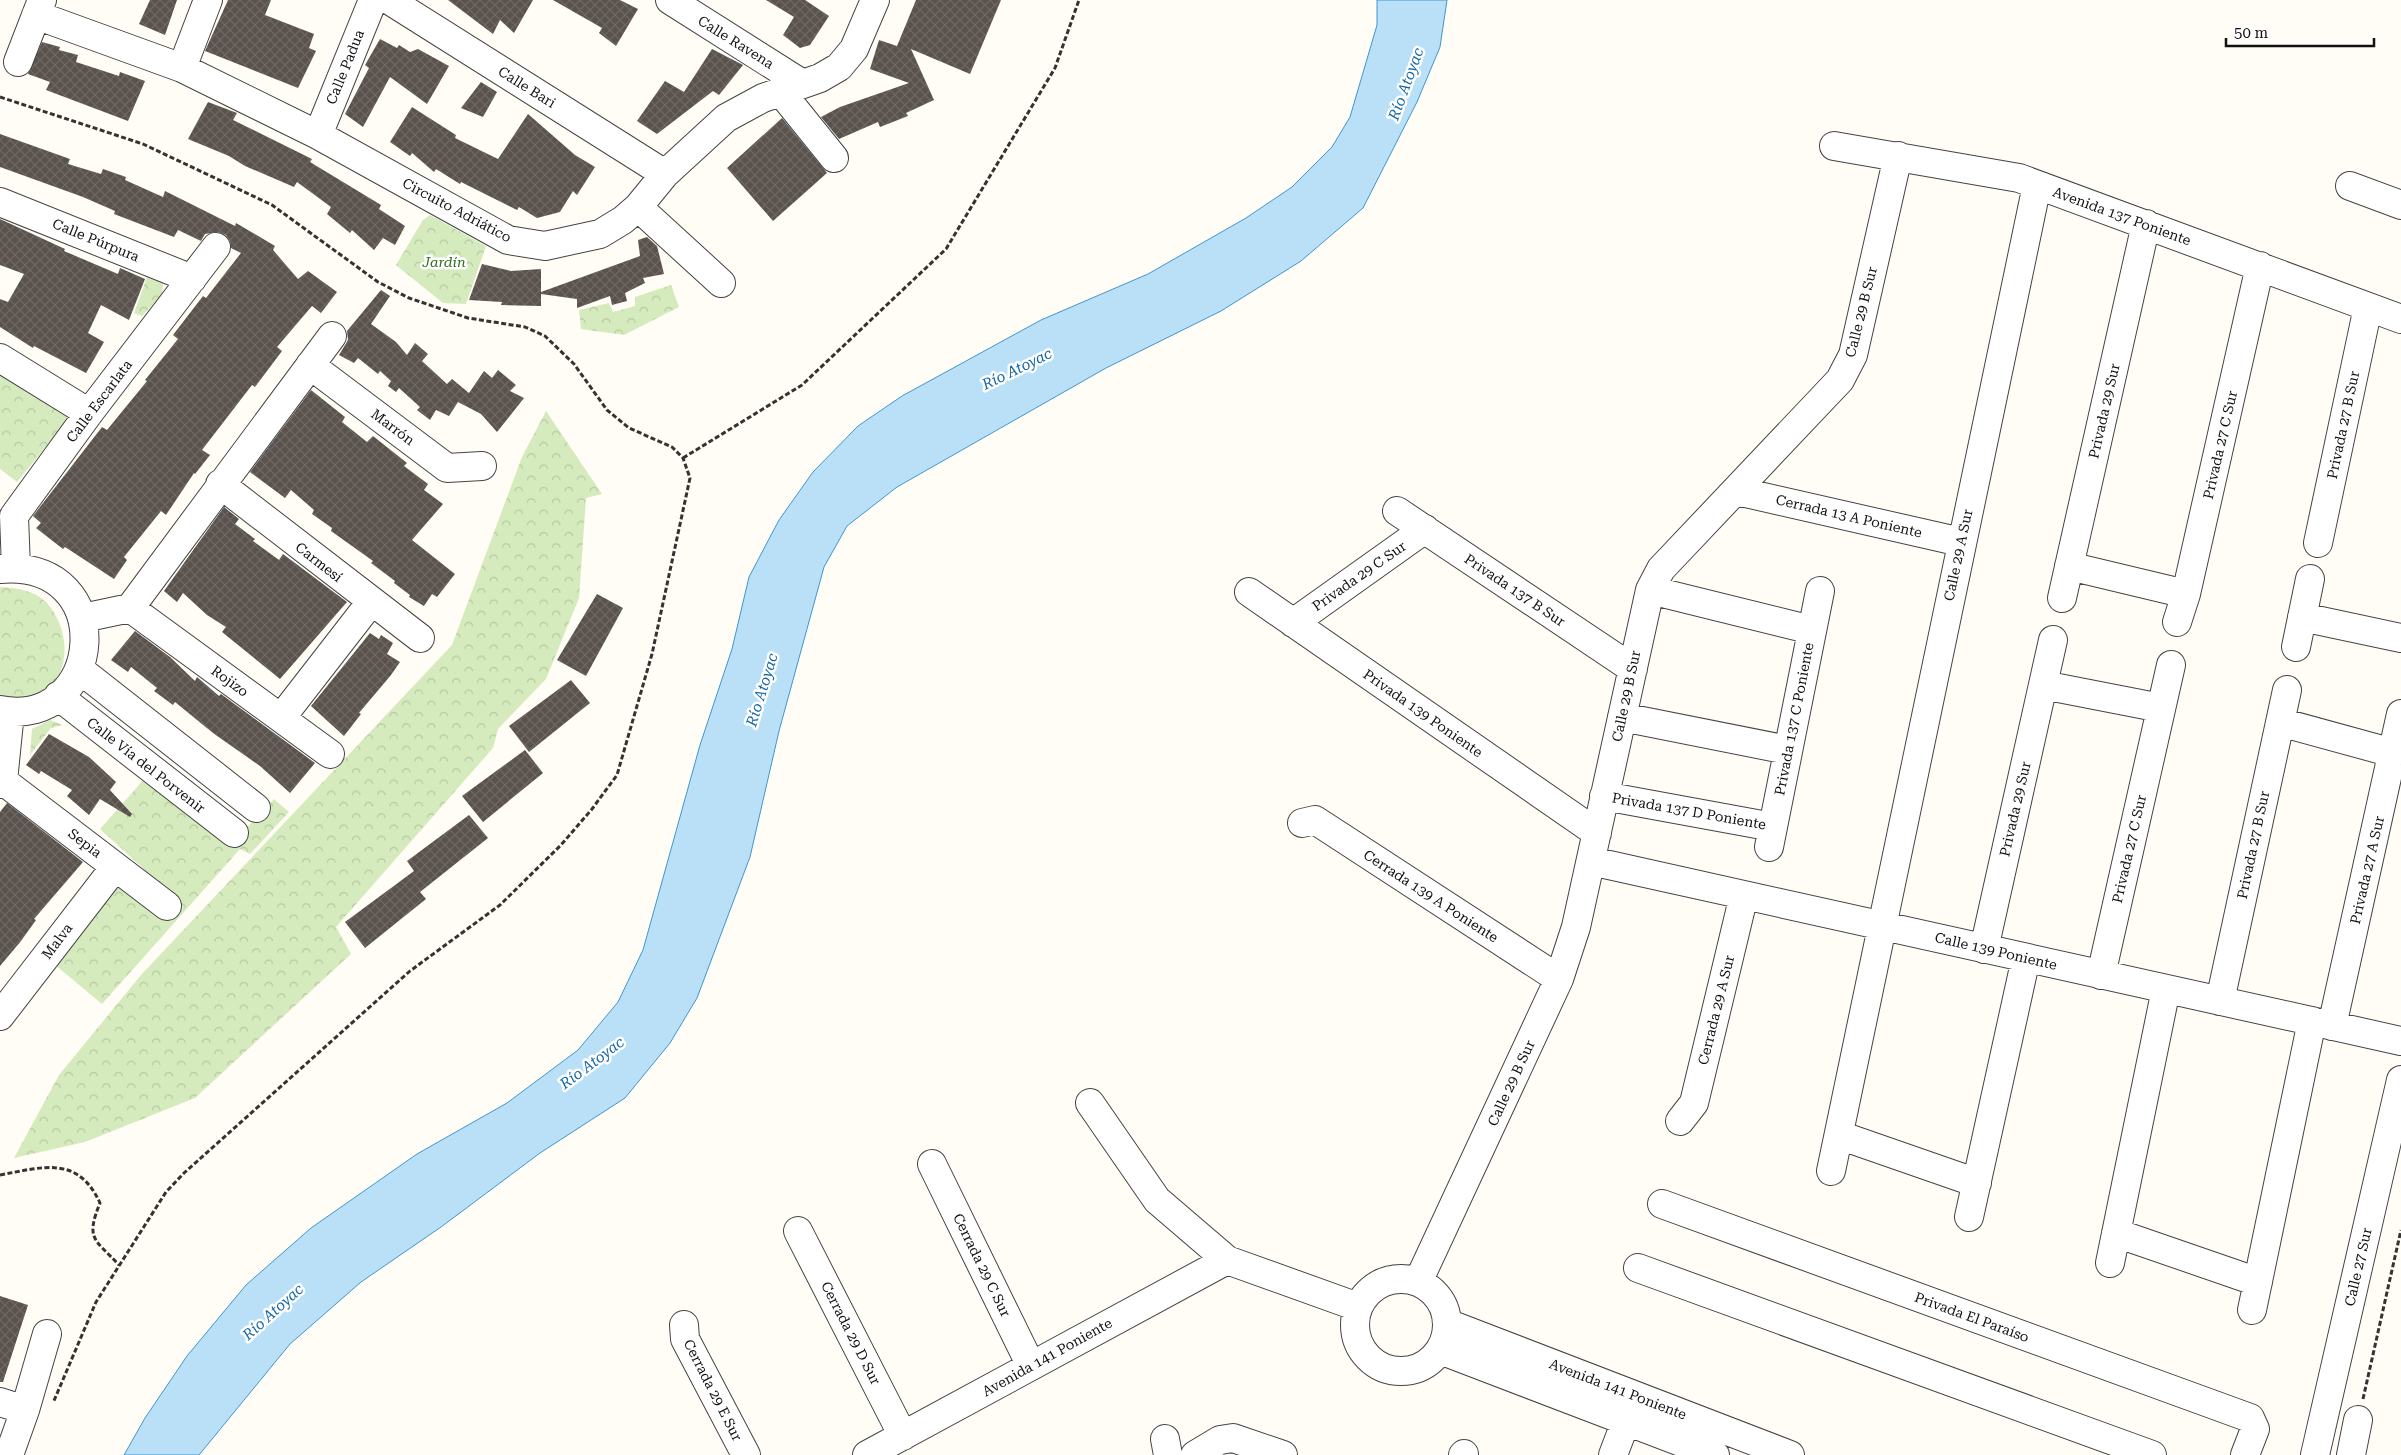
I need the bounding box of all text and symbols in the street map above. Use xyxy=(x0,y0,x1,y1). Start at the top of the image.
street label: Calle Ravena xyxy=(695,12,777,72)
scale bar xyxy=(2226,15,2374,47)
text: 50 m xyxy=(2234,24,2269,42)
street label: Calle Padua xyxy=(323,27,367,107)
water label: Río Atoyac xyxy=(1384,45,1427,124)
street label: Calle Bari xyxy=(495,63,559,111)
street label: Circuito Adriático xyxy=(400,175,514,245)
street label: Avenida 137 Poniente xyxy=(2051,184,2194,249)
street label: Calle Púrpura xyxy=(50,215,142,265)
park label: Jardín xyxy=(421,254,466,270)
street label: Calle 29 B Sur xyxy=(1842,265,1880,359)
water label: Río Atoyac xyxy=(978,344,1055,394)
street label: Calle Escarlata xyxy=(63,356,135,445)
street label: Privada 29 Sur xyxy=(2085,362,2123,460)
street label: Privada 27 B Sur xyxy=(2324,369,2362,480)
street label: Privada 27 C Sur xyxy=(2200,389,2240,501)
street label: Marrón xyxy=(368,406,418,448)
street label: Cerrada 13 A Poniente xyxy=(1774,491,1924,541)
street label: Calle 29 A Sur xyxy=(1940,507,1976,602)
street label: Privada 29 C Sur xyxy=(1309,538,1409,614)
street label: Carmesí xyxy=(292,539,346,586)
street label: Privada 137 B Sur xyxy=(1462,550,1569,630)
street label: Privada 137 C Poniente xyxy=(1771,641,1817,797)
street label: Calle 29 B Sur xyxy=(1609,649,1644,743)
water label: Río Atoyac xyxy=(742,651,782,730)
street label: Rojizo xyxy=(208,662,252,700)
street label: Privada 139 Poniente xyxy=(1360,666,1486,760)
street label: Calle Vía del Porvenir xyxy=(84,714,208,816)
street label: Privada 29 Sur xyxy=(1996,760,2034,858)
street label: Privada 27 B Sur xyxy=(2234,789,2272,900)
street label: Privada 137 D Poniente xyxy=(1611,790,1768,833)
street label: Privada 27 C Sur xyxy=(2109,793,2149,905)
street label: Privada 27 A Sur xyxy=(2347,814,2387,926)
street label: Sepia xyxy=(65,825,105,861)
street label: Cerrada 139 A Poniente xyxy=(1361,846,1502,946)
street label: Malva xyxy=(38,920,76,962)
street label: Calle 139 Poniente xyxy=(1933,929,2059,973)
street label: Cerrada 29 A Sur xyxy=(1695,953,1737,1067)
water label: Río Atoyac xyxy=(556,1033,628,1094)
street label: Calle 29 B Sur xyxy=(1484,1037,1538,1128)
street label: Cerrada 29 C Sur xyxy=(950,1211,1014,1319)
street label: Calle 27 Sur xyxy=(2341,1226,2375,1308)
street label: Cerrada 29 D Sur xyxy=(818,1279,884,1387)
water label: Río Atoyac xyxy=(238,1280,307,1345)
street label: Privada El Paraíso xyxy=(1913,1289,2031,1345)
street label: Avenida 141 Poniente xyxy=(979,1315,1115,1399)
street label: Cerrada 29 E Sur xyxy=(681,1337,746,1444)
street label: Avenida 141 Poniente xyxy=(1547,1355,1689,1423)

